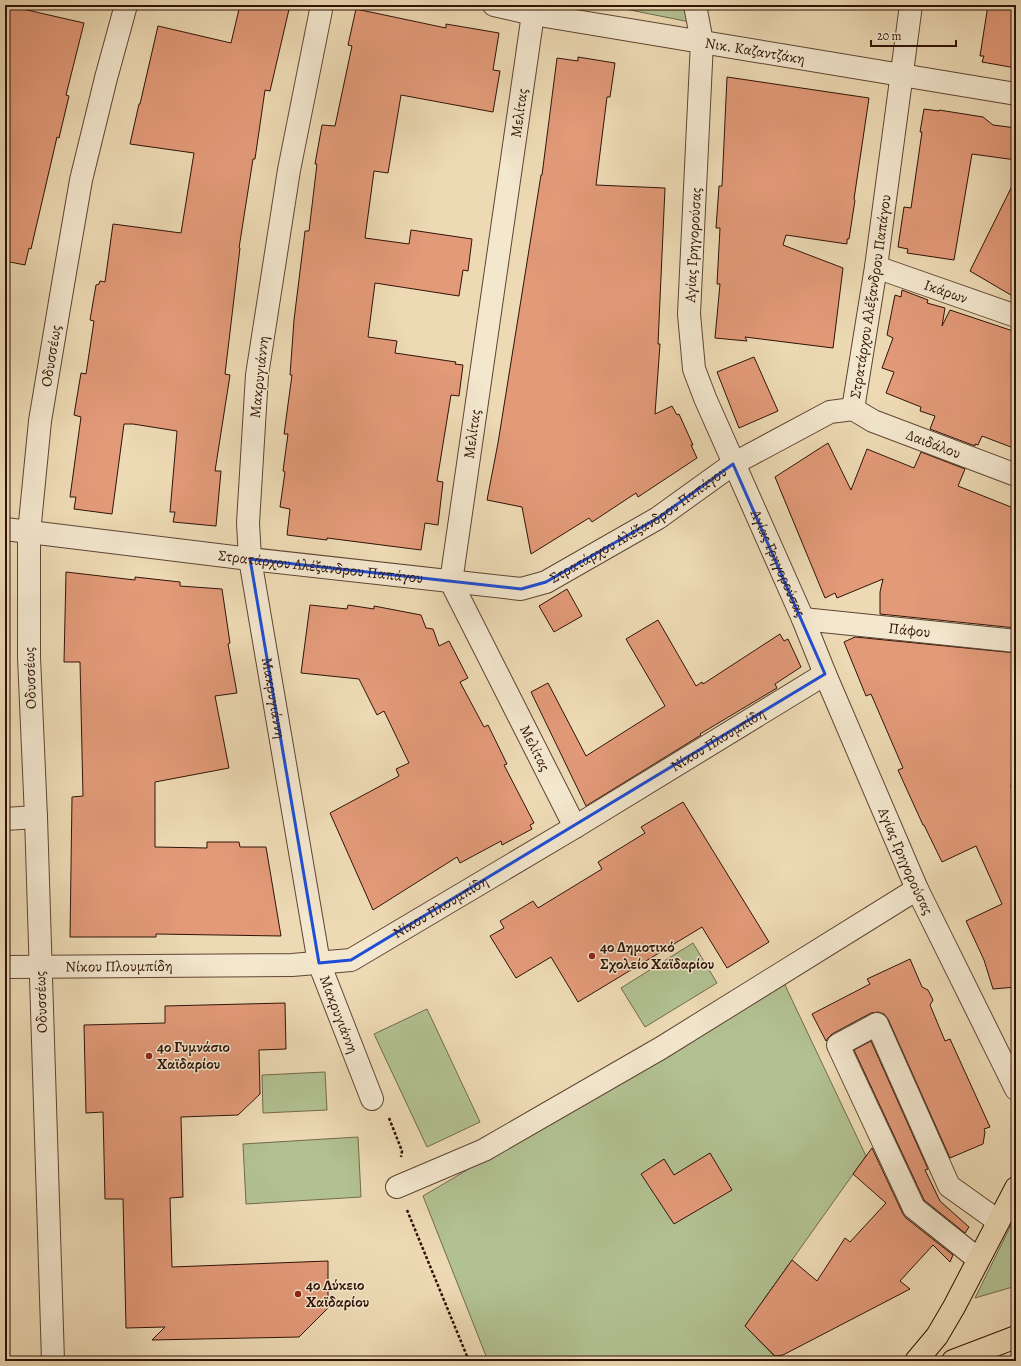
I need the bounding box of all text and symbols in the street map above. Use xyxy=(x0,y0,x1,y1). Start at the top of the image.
scale bar xyxy=(871,22,956,48)
text: 20 m xyxy=(877,28,901,44)
street label: Νικ. Καζαντζάκη xyxy=(703,33,807,69)
street label: Μελίτας xyxy=(506,87,532,139)
street label: Αγίας Γρηγορούσας xyxy=(680,187,706,304)
street label: Στρατάρχου Αλέξανδρου Παπάγου xyxy=(845,193,896,400)
street label: Ικάρων xyxy=(921,275,970,308)
street label: Οδυσσέως xyxy=(36,323,66,388)
street label: Μακρυγιάννη xyxy=(245,335,273,419)
street label: Μελίτας xyxy=(459,408,485,460)
street label: Δαιδάλου xyxy=(903,424,964,463)
street label: Στρατάρχου Αλέξανδρου Παπάγου xyxy=(546,462,731,588)
street label: Αγίας Γρηγορούσας xyxy=(745,506,811,620)
street label: Στρατάρχου Αλέξανδρου Παπάγου xyxy=(217,545,424,588)
street label: Πάφου xyxy=(888,618,931,642)
street label: Οδυσσέως xyxy=(19,647,41,709)
street label: Μακρυγιάννη xyxy=(257,656,291,740)
street label: Νίκου Πλουμπίδη xyxy=(667,703,769,776)
street label: Μελίτας xyxy=(515,721,555,775)
street label: Αγίας Γρηγορούσας xyxy=(873,804,938,918)
street label: Νίκου Πλουμπίδη xyxy=(389,871,492,943)
place label: 4ο Δημοτικό Σχολείο Χαϊδαρίου xyxy=(600,937,715,974)
marker: 4ο Δημοτικό Σχολείο Χαϊδαρίου xyxy=(587,951,597,961)
street label: Νίκου Πλουμπίδη xyxy=(65,956,173,977)
street label: Οδυσσέως xyxy=(30,971,52,1033)
street label: Μακρυγιάννη xyxy=(315,972,363,1056)
place label: 4ο Γυμνάσιο Χαϊδαρίου xyxy=(157,1037,230,1074)
marker: 4ο Γυμνάσιο Χαϊδαρίου xyxy=(144,1051,154,1061)
place label: 4ο Λύκειο Χαϊδαρίου xyxy=(306,1275,370,1312)
marker: 4ο Λύκειο Χαϊδαρίου xyxy=(293,1289,303,1299)

